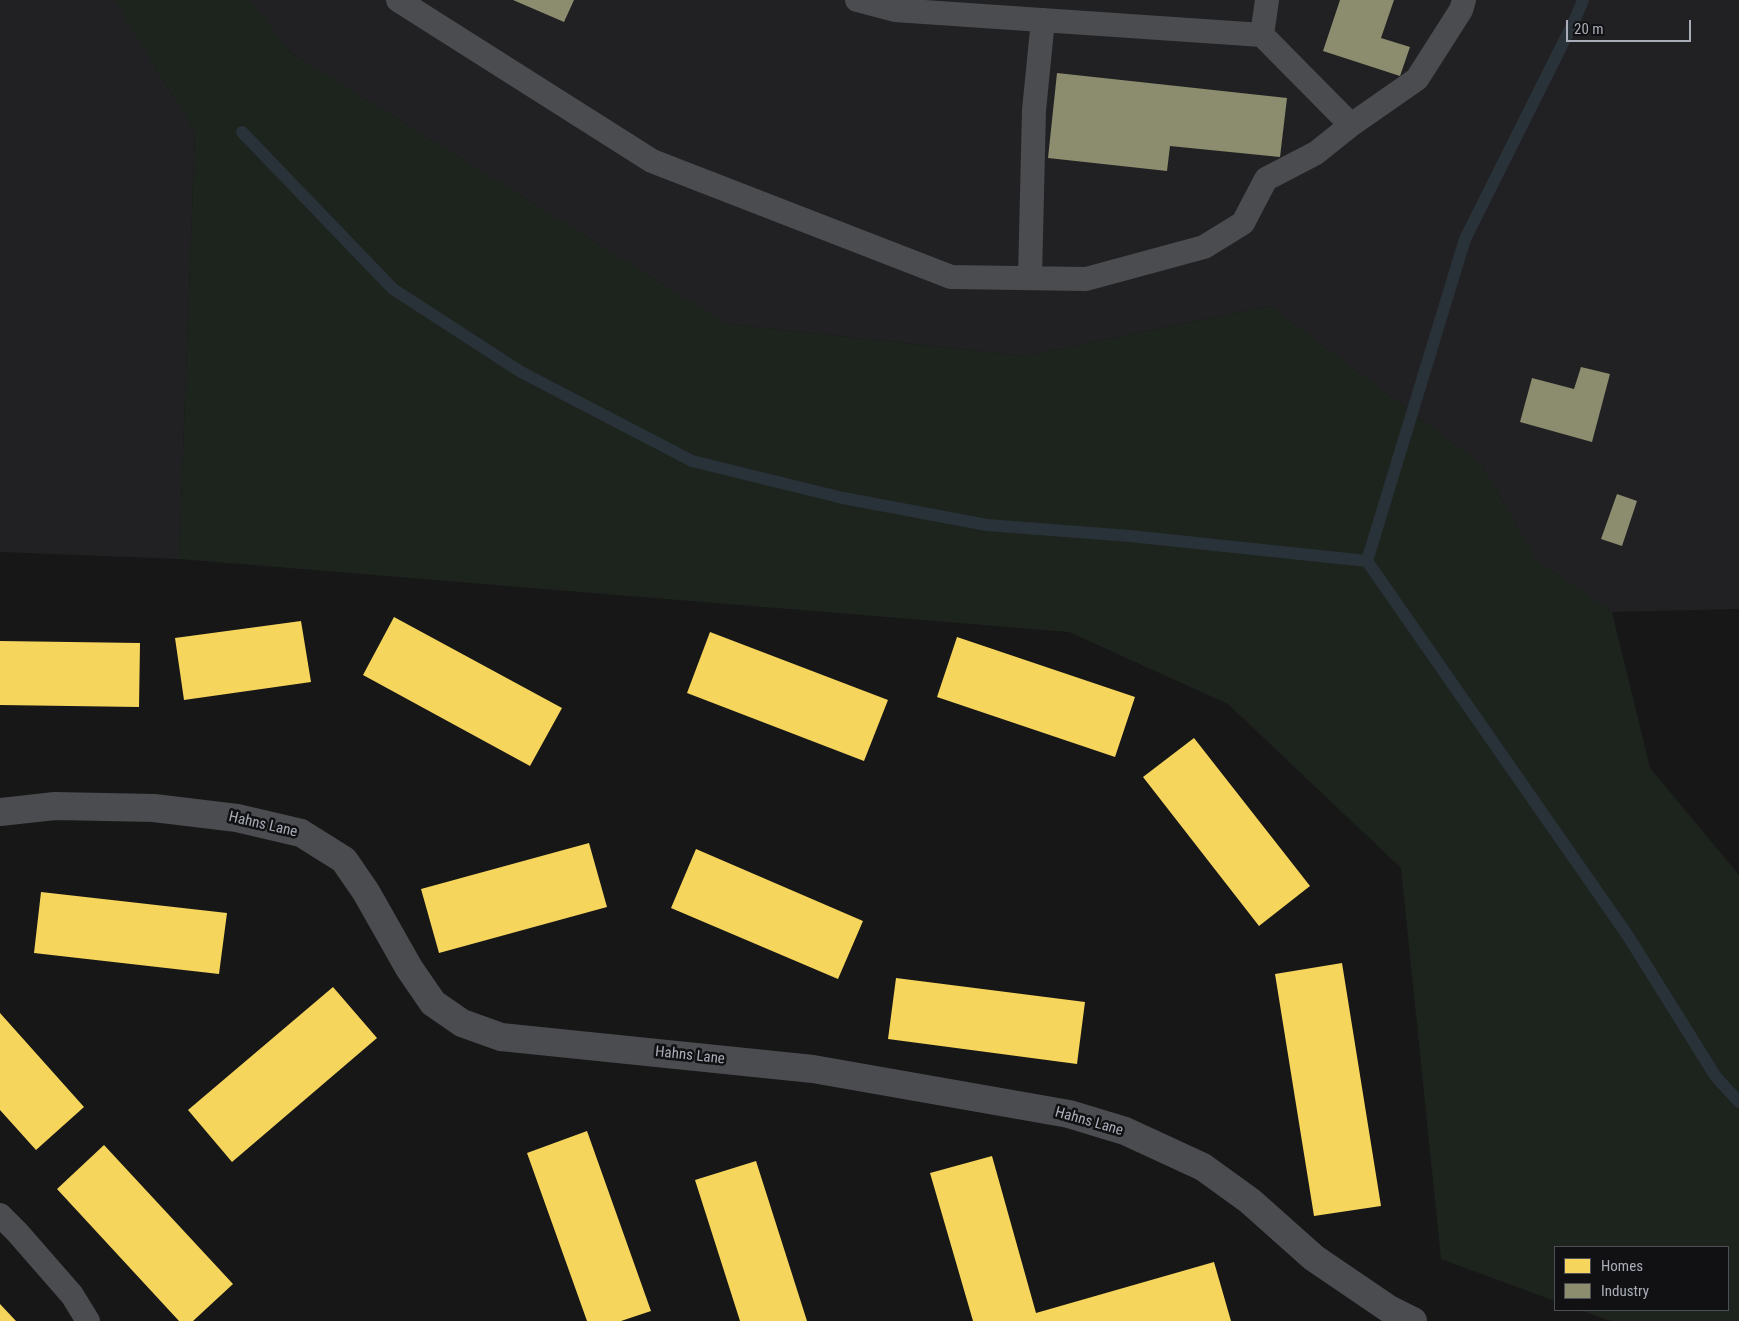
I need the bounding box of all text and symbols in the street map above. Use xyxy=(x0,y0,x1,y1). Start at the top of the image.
scale bar xyxy=(1569,10,1694,42)
text: 20 m xyxy=(1574,20,1604,38)
street label: Hahns Lane xyxy=(227,808,299,842)
street label: Hahns Lane xyxy=(654,1043,726,1069)
street label: Hahns Lane xyxy=(1053,1104,1125,1140)
legend xyxy=(1554,1246,1729,1311)
text: Homes xyxy=(1601,1257,1643,1275)
text: Industry xyxy=(1601,1282,1649,1300)

